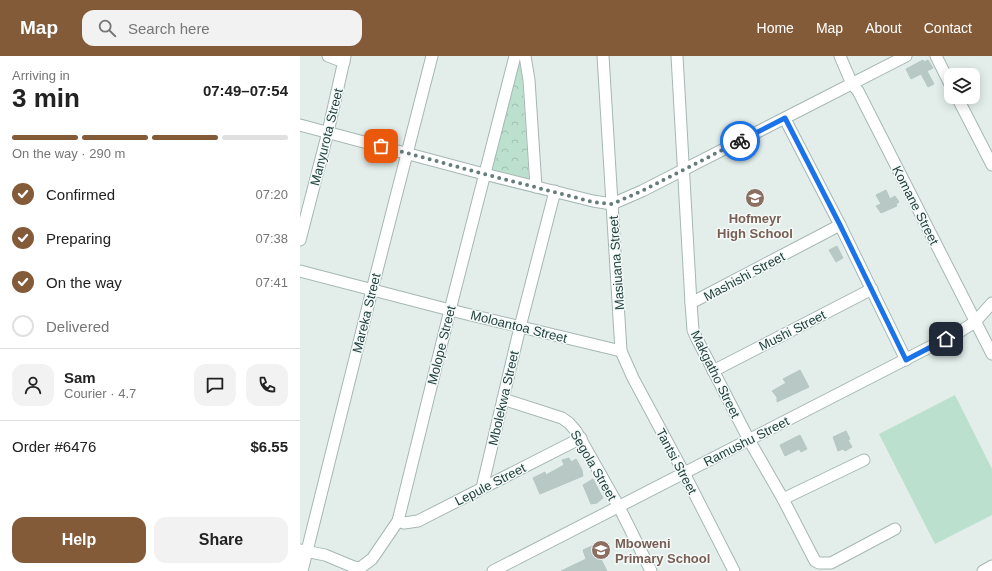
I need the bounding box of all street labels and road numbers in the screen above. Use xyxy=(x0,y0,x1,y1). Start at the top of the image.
street label: Manyurota Street xyxy=(307,87,346,187)
street label: Komane Street xyxy=(889,163,942,248)
street label: Masiuana Street xyxy=(606,215,627,311)
street label: Mashishi Street xyxy=(701,249,788,304)
street label: Mareka Street xyxy=(349,271,384,355)
street label: Molope Street xyxy=(424,304,459,386)
street label: Moloantoa Street xyxy=(469,307,569,346)
street label: Mushi Street xyxy=(756,307,828,354)
street label: Makgatho Street xyxy=(688,328,743,421)
street label: Mbolekwa Street xyxy=(485,349,522,447)
street label: Ramushu Street xyxy=(701,413,792,469)
street label: Tantsi Street xyxy=(653,426,700,497)
street label: Segola Street xyxy=(567,427,620,503)
street label: Lepule Street xyxy=(452,460,528,509)

